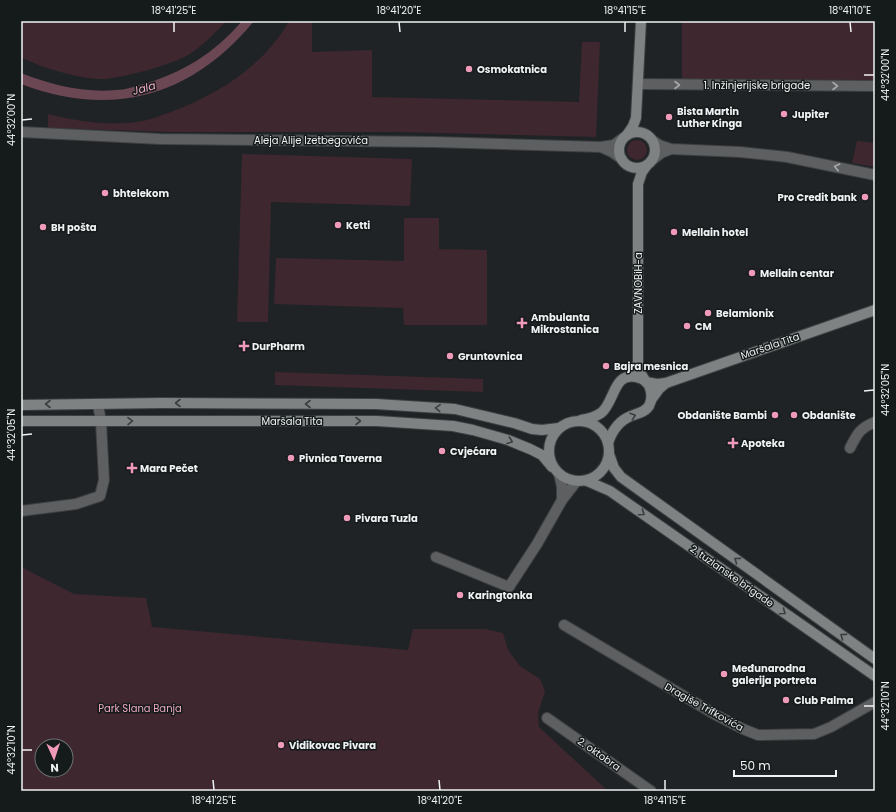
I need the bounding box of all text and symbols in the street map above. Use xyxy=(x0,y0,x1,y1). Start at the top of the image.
text: 18°41'25"E xyxy=(152,3,196,18)
text: 18°41'20"E xyxy=(377,3,421,18)
text: 18°41'15"E xyxy=(604,3,646,18)
text: 18°41'10"E xyxy=(829,3,871,18)
text: 44°32'00"N xyxy=(878,49,893,101)
place label: Osmokatnica xyxy=(477,62,547,77)
marker: Osmokatnica xyxy=(464,64,474,74)
water label: Jala xyxy=(131,77,158,99)
street label: 1. Inžinjerijske brigade xyxy=(704,78,810,93)
one-way arrow xyxy=(674,81,680,89)
one-way arrow xyxy=(832,82,838,90)
text: 44°32'00"N xyxy=(4,94,19,146)
place label: Bista Martin Luther Kinga xyxy=(677,104,742,131)
place label: Jupiter xyxy=(792,107,829,122)
marker: Jupiter xyxy=(779,109,789,119)
marker: Bista Martin Luther Kinga xyxy=(664,112,674,122)
street label: Aleja Alije Izetbegovića xyxy=(254,133,368,148)
one-way arrow xyxy=(834,164,840,172)
place label: bhtelekom xyxy=(113,186,169,201)
marker: bhtelekom xyxy=(100,188,110,198)
place label: Pro Credit bank xyxy=(778,190,858,205)
marker: Pro Credit bank xyxy=(860,192,870,202)
place label: Ketti xyxy=(346,218,370,233)
place label: BH pošta xyxy=(51,220,97,235)
marker: Ketti xyxy=(333,220,343,230)
marker: BH pošta xyxy=(38,222,48,232)
place label: Mellain hotel xyxy=(682,225,748,240)
marker: Mellain hotel xyxy=(669,227,679,237)
street label: ZAVNOBiH-a xyxy=(631,252,646,314)
place label: Mellain centar xyxy=(760,266,835,281)
marker: Mellain centar xyxy=(747,268,757,278)
place label: Belamionix xyxy=(716,306,774,321)
marker: Belamionix xyxy=(703,308,713,318)
place label: Ambulanta Mikrostanica xyxy=(531,310,599,337)
marker: Ambulanta Mikrostanica xyxy=(516,317,528,329)
place label: CM xyxy=(695,319,712,334)
marker: CM xyxy=(682,321,692,331)
street label: Maršala Tita xyxy=(739,329,801,363)
place label: DurPharm xyxy=(252,339,305,354)
marker: DurPharm xyxy=(239,341,249,351)
place label: Gruntovnica xyxy=(458,349,523,364)
marker: Gruntovnica xyxy=(445,351,455,361)
place label: Bajra mesnica xyxy=(614,359,689,374)
marker: Bajra mesnica xyxy=(601,361,611,371)
text: 44°32'05"N xyxy=(878,364,893,416)
one-way arrow xyxy=(175,399,181,407)
one-way arrow xyxy=(305,399,311,408)
one-way arrow xyxy=(45,400,51,408)
one-way arrow xyxy=(435,403,441,412)
place label: Obdanište Bambi xyxy=(677,408,767,423)
place label: Obdanište xyxy=(802,408,856,423)
text: 44°32'05"N xyxy=(4,409,19,461)
marker: Obdanište Bambi xyxy=(770,410,780,420)
marker: Obdanište xyxy=(789,410,799,420)
one-way arrow xyxy=(629,412,636,420)
street label: Maršala Tita xyxy=(261,414,323,429)
one-way arrow xyxy=(127,417,133,425)
one-way arrow xyxy=(355,417,361,425)
one-way arrow xyxy=(506,436,513,444)
place label: Apoteka xyxy=(741,436,785,451)
marker: Apoteka xyxy=(728,438,738,448)
place label: Cvjećara xyxy=(450,444,497,459)
marker: Cvjećara xyxy=(437,446,447,456)
place label: Pivnica Taverna xyxy=(299,451,382,466)
marker: Pivnica Taverna xyxy=(286,453,296,463)
place label: Mara Pečet xyxy=(140,461,198,476)
marker: Mara Pečet xyxy=(127,463,137,473)
one-way arrow xyxy=(638,508,645,515)
place label: Pivara Tuzla xyxy=(355,511,418,526)
marker: Pivara Tuzla xyxy=(342,513,352,523)
street label: 2. tuzlanske brigade xyxy=(687,541,777,611)
one-way arrow xyxy=(735,558,742,565)
place label: Karingtonka xyxy=(468,588,533,603)
marker: Karingtonka xyxy=(455,590,465,600)
one-way arrow xyxy=(779,607,786,614)
one-way arrow xyxy=(841,634,848,641)
place label: Međunarodna galerija portreta xyxy=(732,661,817,688)
marker: Međunarodna galerija portreta xyxy=(719,669,729,679)
street label: Dragiše Trifkovića xyxy=(662,679,746,735)
text: 44°32'10"N xyxy=(878,681,893,731)
place label: Club Palma xyxy=(794,693,854,708)
marker: Club Palma xyxy=(781,695,791,705)
park label: Park Slana Banja xyxy=(98,701,182,716)
text: 44°32'10"N xyxy=(4,725,19,775)
street label: 2. oktobra xyxy=(574,734,624,774)
north arrow xyxy=(34,738,74,778)
place label: Vidikovac Pivara xyxy=(289,738,376,753)
marker: Vidikovac Pivara xyxy=(276,740,286,750)
scale bar xyxy=(734,752,836,778)
text: 50 m xyxy=(740,757,771,774)
text: N xyxy=(50,760,59,776)
text: 18°41'25"E xyxy=(192,793,236,808)
text: 18°41'20"E xyxy=(418,793,462,808)
text: 18°41'15"E xyxy=(644,793,686,808)

